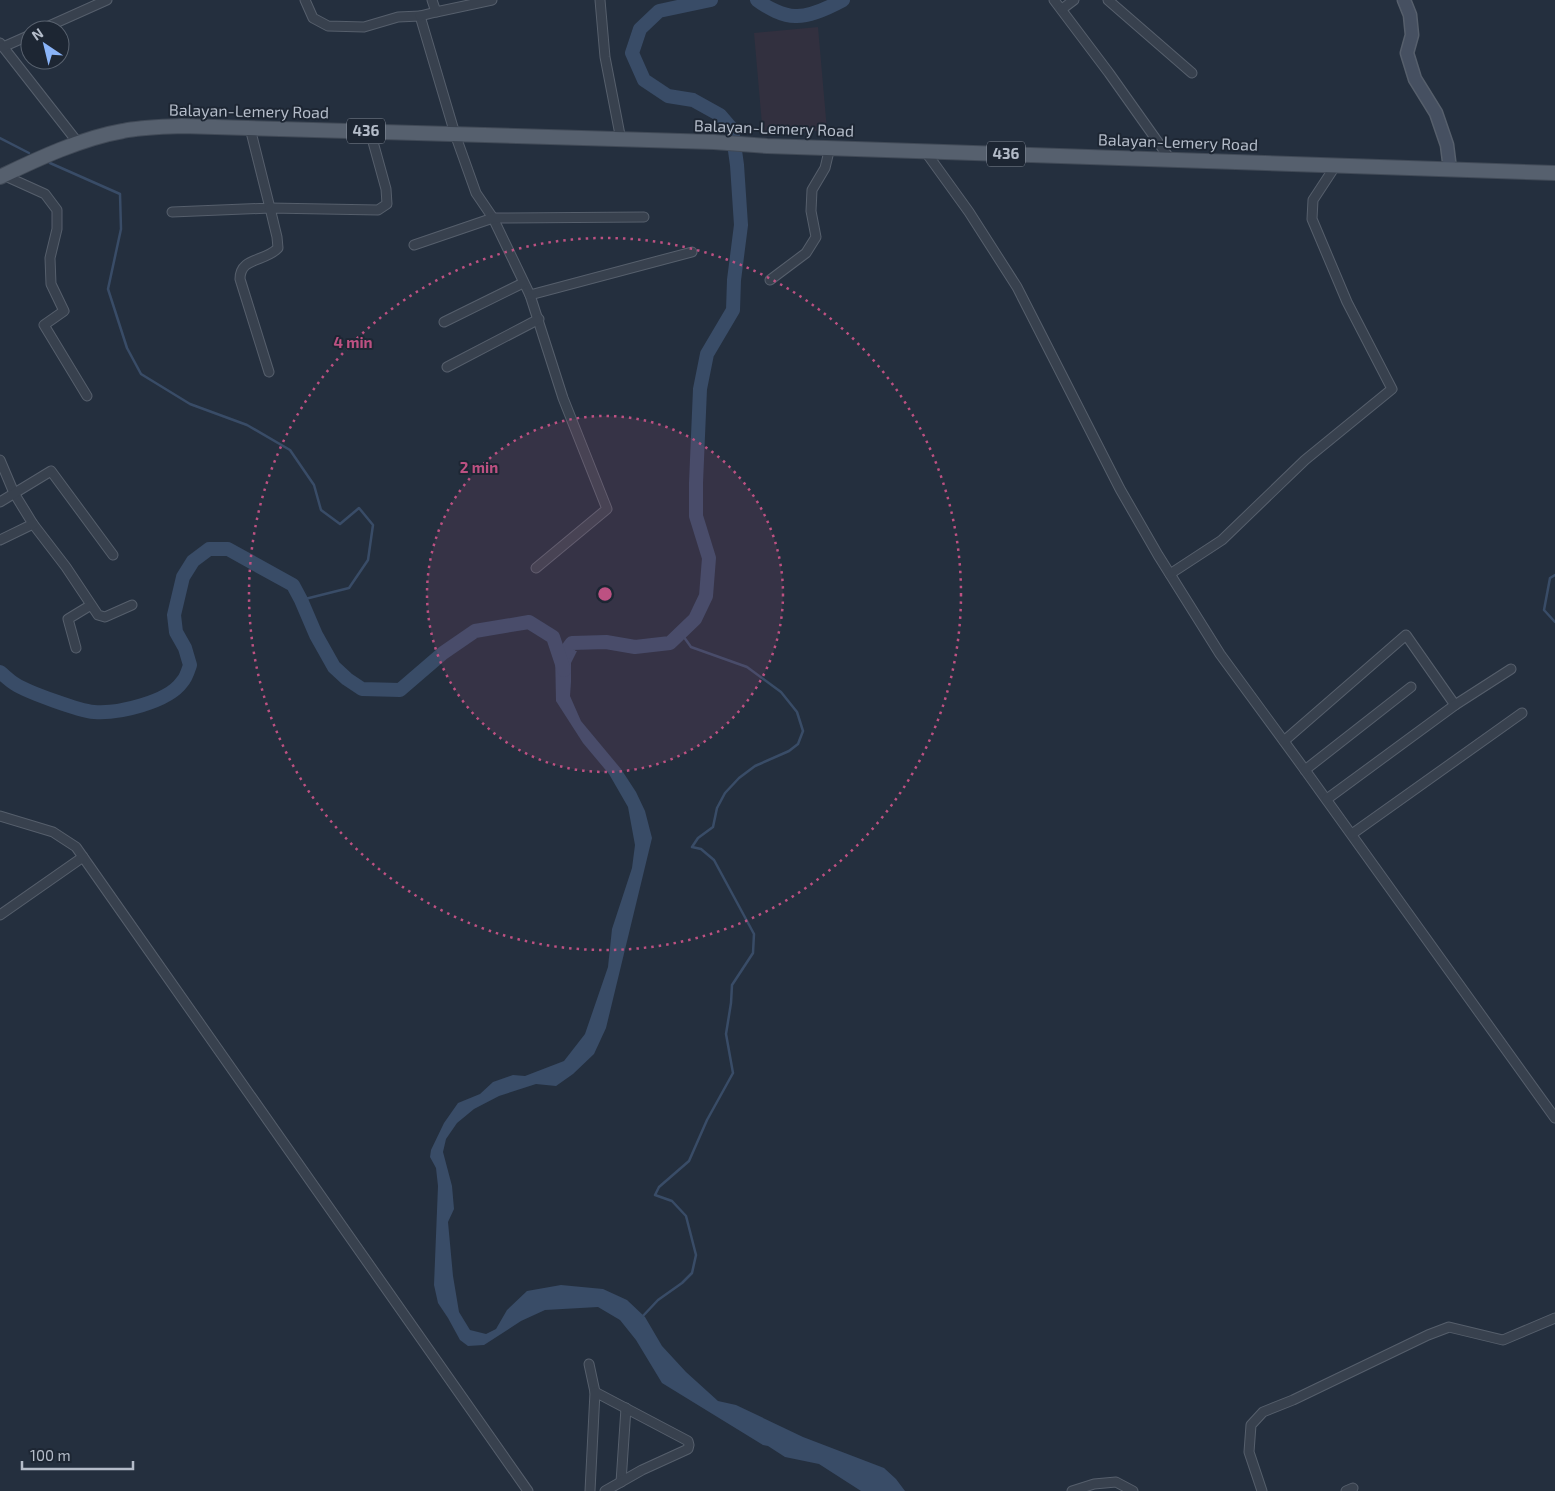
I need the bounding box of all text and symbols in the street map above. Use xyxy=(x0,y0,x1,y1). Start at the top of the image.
north arrow xyxy=(20,20,70,70)
text: N xyxy=(28,24,46,44)
street label: Balayan-Lemery Road xyxy=(169,100,329,121)
street label: Balayan-Lemery Road xyxy=(694,115,854,140)
road number: 436 xyxy=(347,118,385,144)
street label: Balayan-Lemery Road xyxy=(1098,129,1258,154)
road number: 436 xyxy=(987,142,1025,166)
text: 4 min xyxy=(333,333,373,351)
text: 2 min xyxy=(460,458,498,476)
centre of rings xyxy=(596,585,614,603)
scale bar xyxy=(22,1438,134,1470)
text: 100 m xyxy=(30,1446,71,1464)

